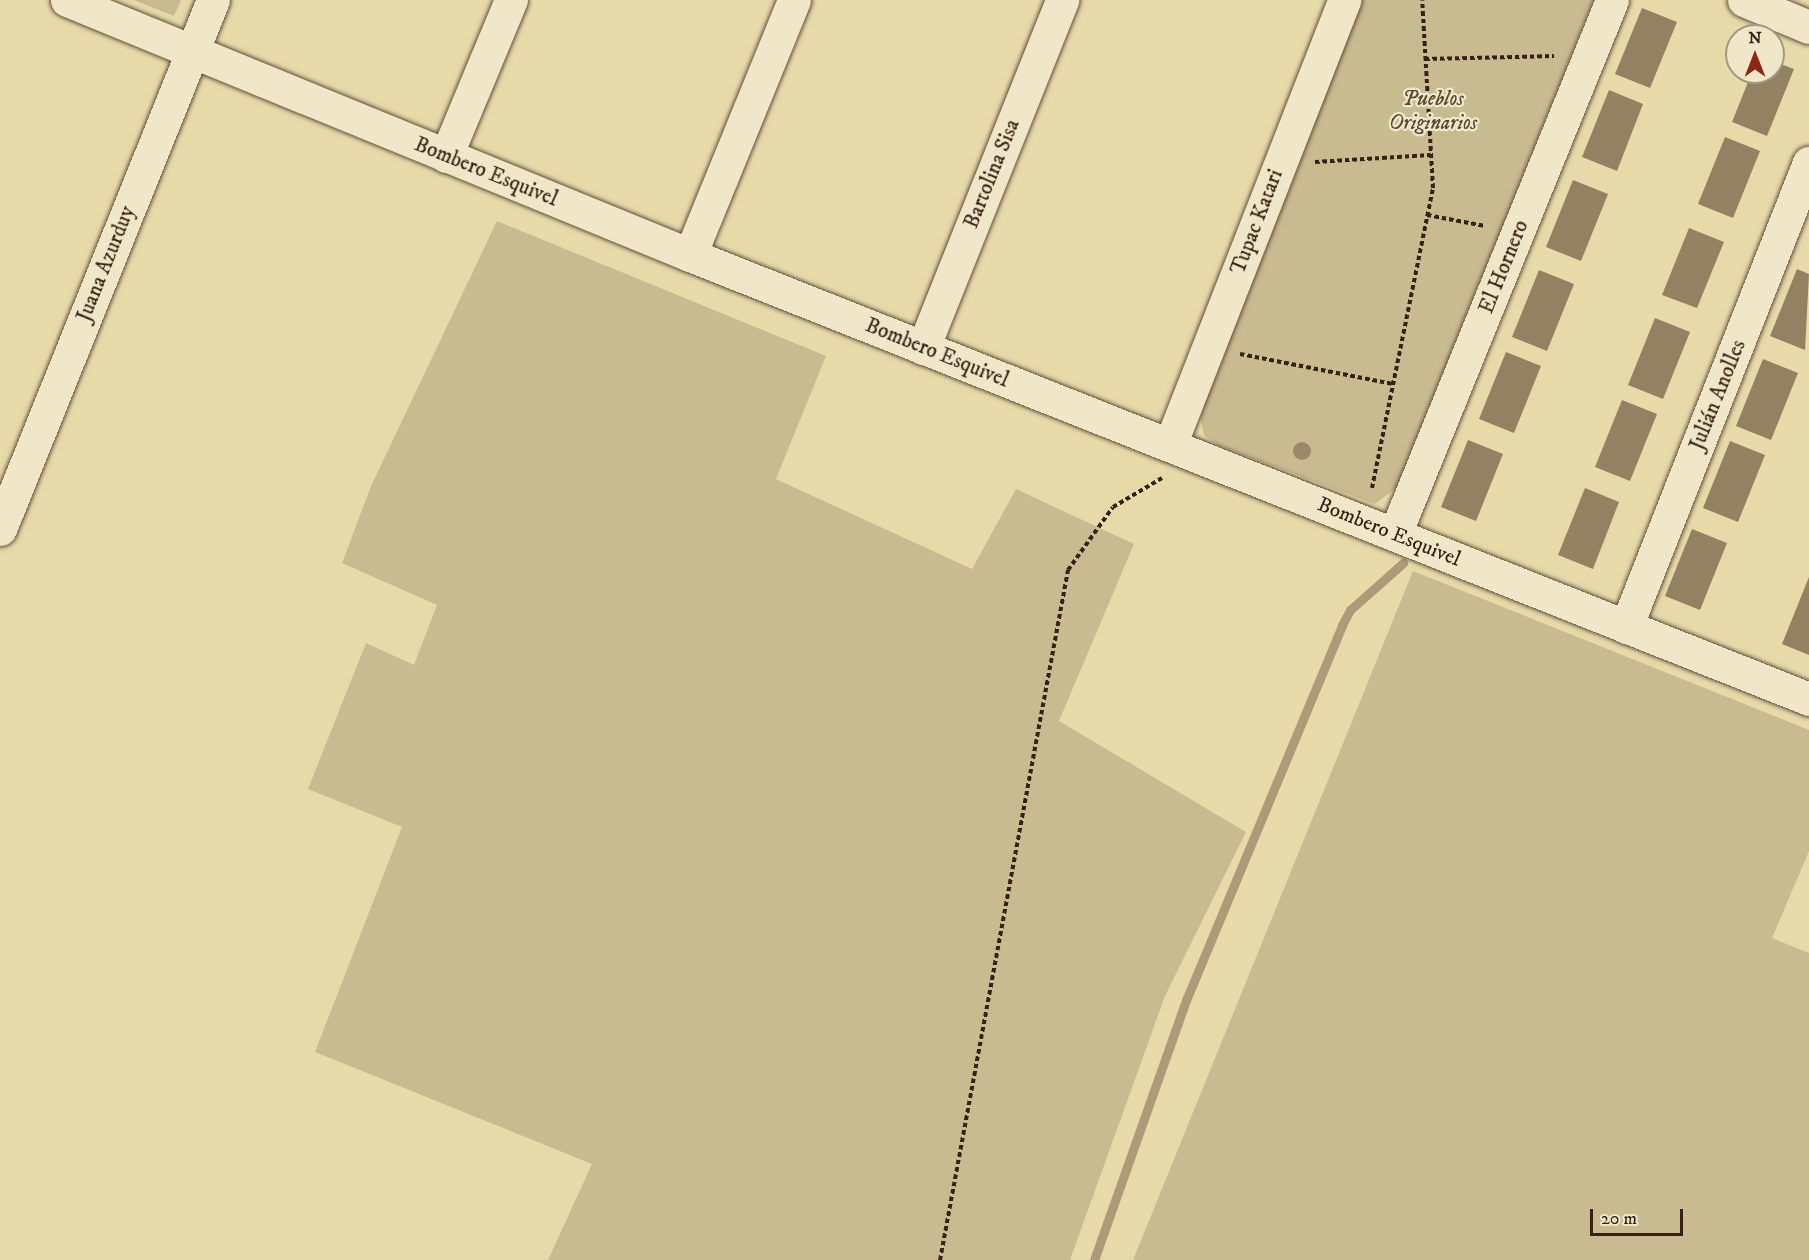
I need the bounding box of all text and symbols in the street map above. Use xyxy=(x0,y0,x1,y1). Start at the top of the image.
north arrow xyxy=(1725,24,1785,84)
text: N xyxy=(1748,28,1762,48)
park label: Pueblos Originarios xyxy=(1389,86,1477,136)
street label: Bartolina Sisa xyxy=(959,116,1025,232)
street label: Bombero Esquivel xyxy=(411,132,561,212)
street label: Tupac Katari xyxy=(1226,166,1288,278)
street label: Juana Azurduy xyxy=(71,203,141,325)
street label: El Hornero xyxy=(1474,217,1534,317)
street label: Bombero Esquivel xyxy=(862,313,1012,393)
street label: Julián Anolles xyxy=(1684,336,1752,454)
street label: Bombero Esquivel xyxy=(1314,492,1464,572)
scale bar xyxy=(1593,1197,1686,1235)
text: 20 m xyxy=(1601,1208,1637,1230)

